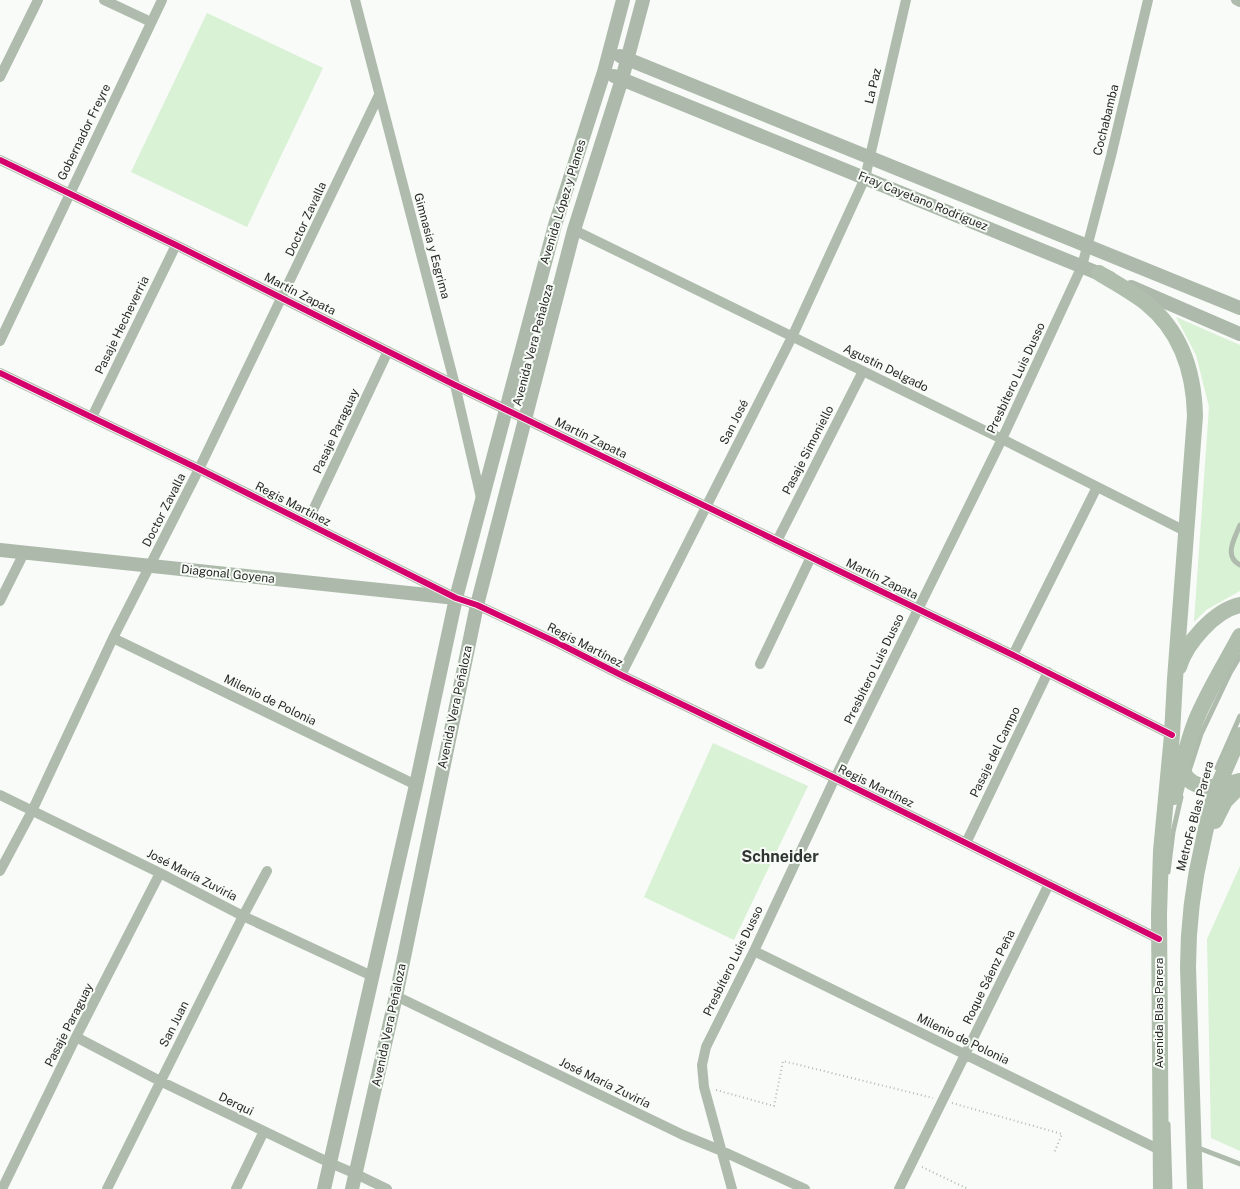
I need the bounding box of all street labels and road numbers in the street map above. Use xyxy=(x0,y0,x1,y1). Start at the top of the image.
street label: La Paz xyxy=(862,67,884,105)
street label: Gobernador Freyre xyxy=(55,81,114,183)
street label: Cochabamba xyxy=(1090,83,1122,157)
street label: Avenida López y Planes xyxy=(537,138,589,266)
street label: Fray Cayetano Rodríguez xyxy=(856,169,990,234)
street label: Doctor Zavalla xyxy=(283,180,329,258)
street label: Gimnasia y Esgrima xyxy=(411,191,453,301)
street label: Martín Zapata xyxy=(262,270,338,318)
street label: Pasaje Hecheverria xyxy=(92,274,152,376)
street label: Avenida Vera Peñaloza xyxy=(510,283,556,407)
street label: Presbítero Luis Dusso xyxy=(984,320,1048,436)
street label: Agustín Delgado xyxy=(841,341,931,395)
street label: Pasaje Paraguay xyxy=(310,386,362,476)
street label: San José xyxy=(717,397,751,447)
street label: Pasaje Simoniello xyxy=(779,403,837,497)
street label: Martín Zapata xyxy=(553,415,629,461)
street label: Doctor Zavalla xyxy=(139,471,189,549)
street label: Regis Martínez xyxy=(253,479,333,529)
street label: Martín Zapata xyxy=(844,556,920,602)
street label: Diagonal Goyena xyxy=(180,562,276,586)
street label: Presbítero Luis Dusso xyxy=(841,611,907,726)
street label: Regis Martínez xyxy=(545,620,625,670)
street label: Avenida Vera Peñaloza xyxy=(435,644,475,770)
street label: Milenio de Polonia xyxy=(222,672,318,728)
street label: Pasaje del Campo xyxy=(967,704,1023,800)
street label: MetroFe Blas Parera xyxy=(1174,759,1216,873)
street label: Regis Martínez xyxy=(836,762,916,811)
street label: José María Zuviría xyxy=(145,846,239,904)
street label: Presbítero Luis Dusso xyxy=(700,903,766,1018)
street label: Roque Sáenz Peña xyxy=(960,927,1018,1027)
street label: Avenida Blas Parera xyxy=(1152,958,1166,1068)
street label: Avenida Vera Peñaloza xyxy=(369,962,409,1088)
street label: Pasaje Paraguay xyxy=(42,980,96,1069)
street label: San Juan xyxy=(156,999,192,1049)
street label: Milenio de Polonia xyxy=(915,1011,1011,1067)
street label: José María Zuviría xyxy=(557,1055,653,1111)
street label: Derqui xyxy=(216,1090,256,1118)

